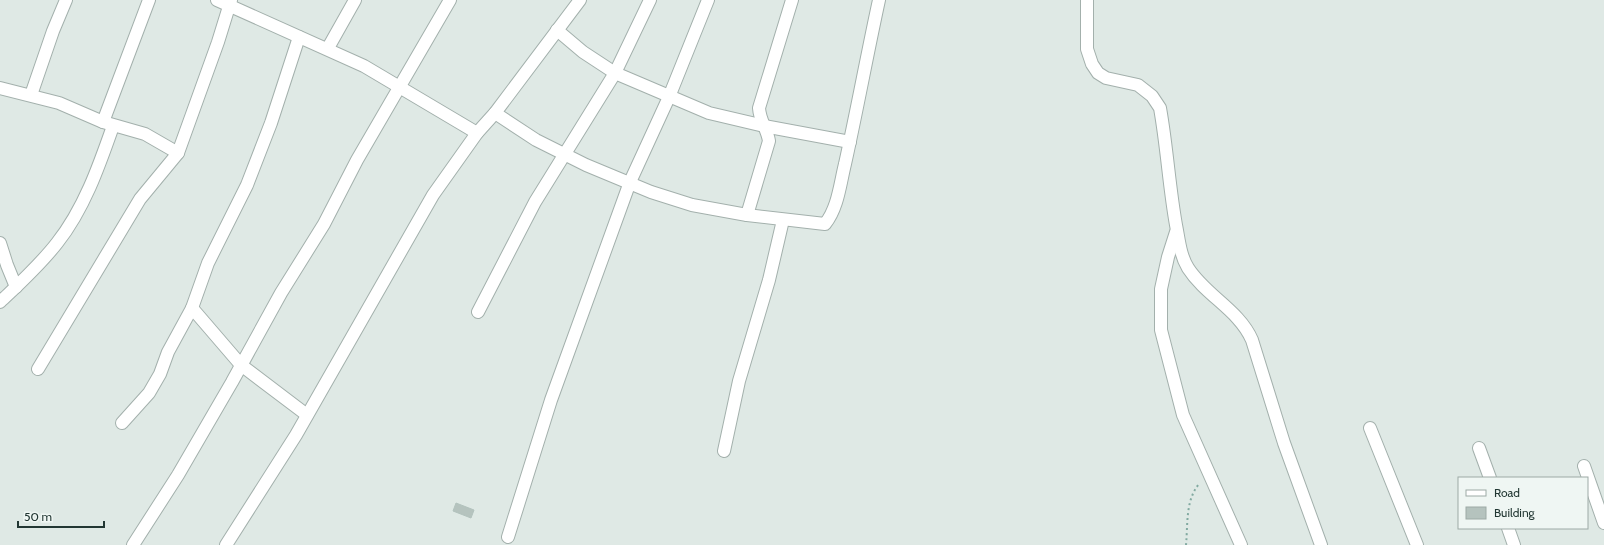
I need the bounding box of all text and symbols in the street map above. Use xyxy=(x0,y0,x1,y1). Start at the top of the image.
legend xyxy=(1458,477,1588,529)
text: Road xyxy=(1494,485,1520,500)
scale bar xyxy=(18,503,104,529)
text: Building xyxy=(1494,505,1536,520)
text: 50 m xyxy=(24,509,52,524)

